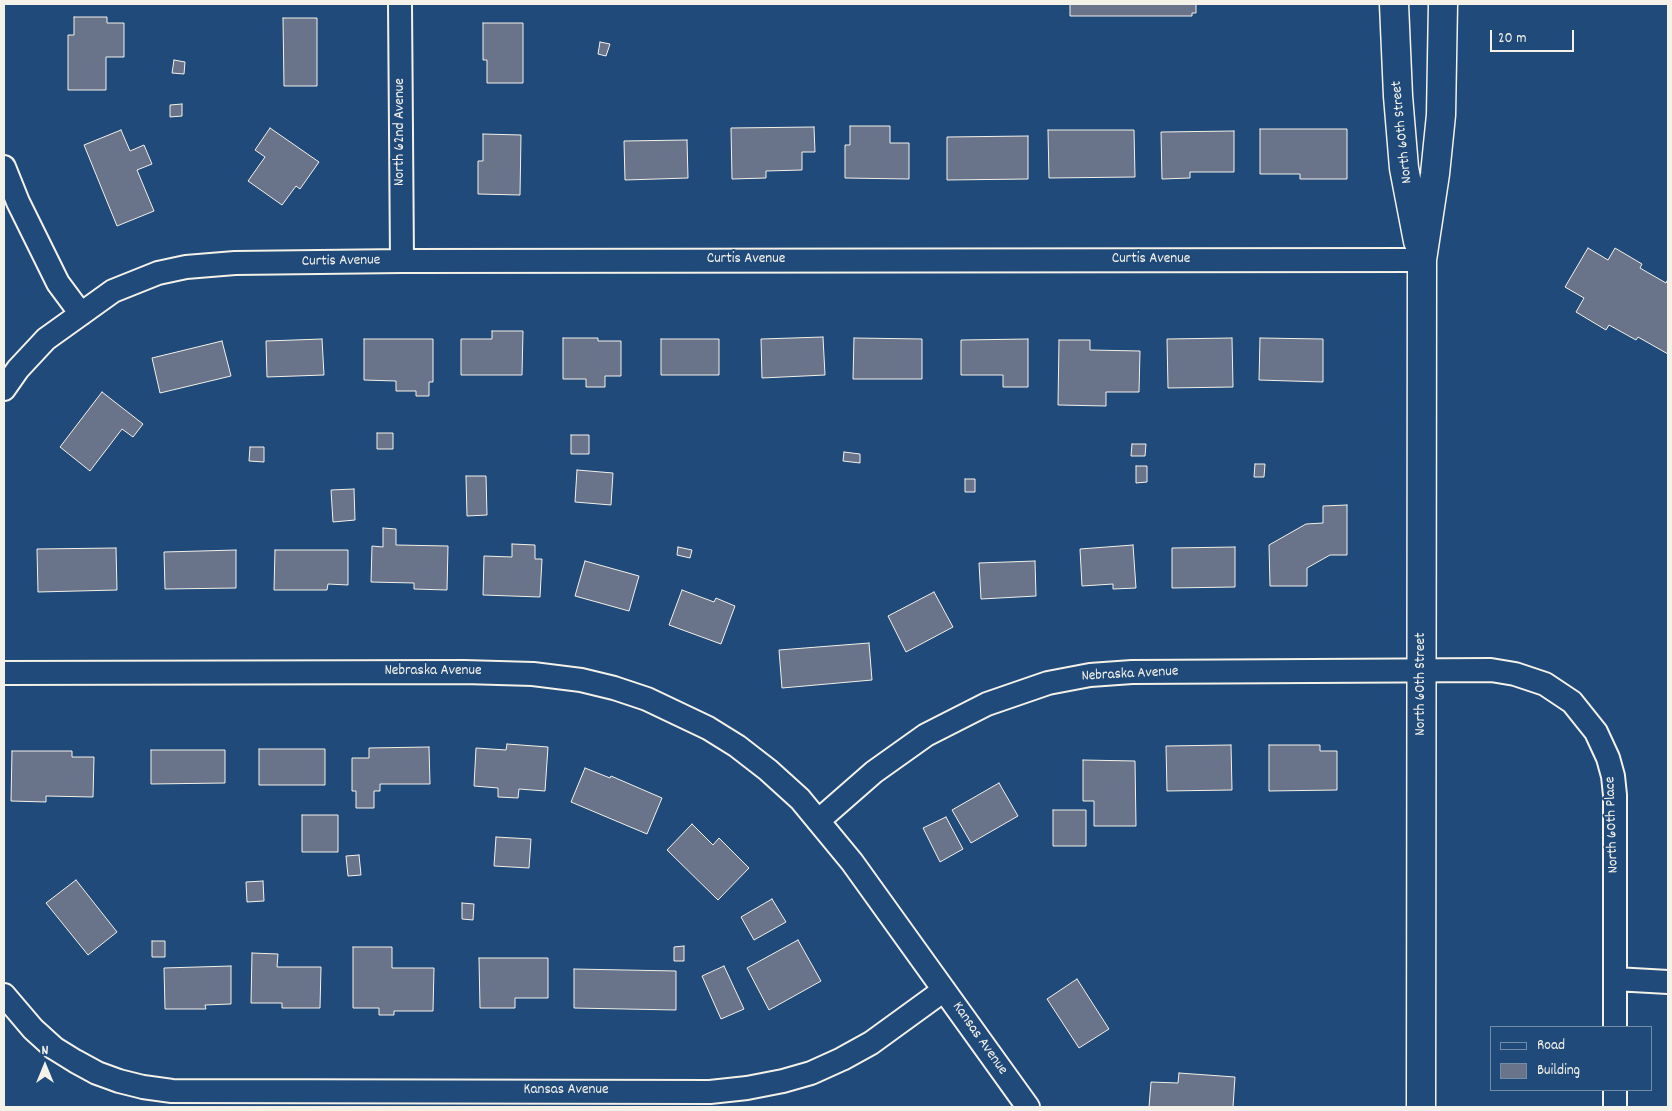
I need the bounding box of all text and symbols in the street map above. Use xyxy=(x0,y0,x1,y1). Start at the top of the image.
scale bar xyxy=(1492,20,1576,52)
text: 20 m xyxy=(1498,28,1526,50)
street label: North 62nd Avenue xyxy=(392,78,410,186)
street label: North 60th Street xyxy=(1389,80,1417,184)
street label: Curtis Avenue xyxy=(707,251,785,269)
street label: Curtis Avenue xyxy=(1112,251,1190,269)
street label: Curtis Avenue xyxy=(302,252,380,272)
street label: North 60th Street xyxy=(1413,632,1431,736)
street label: Nebraska Avenue xyxy=(384,663,482,681)
street label: Nebraska Avenue xyxy=(1081,663,1179,687)
street label: North 60th Place xyxy=(1602,776,1624,874)
street label: Kansas Avenue xyxy=(947,999,1011,1079)
legend xyxy=(1490,1026,1652,1091)
text: Road xyxy=(1537,1035,1565,1057)
north arrow xyxy=(20,1041,70,1091)
text: N xyxy=(42,1041,48,1061)
text: Building xyxy=(1537,1060,1580,1082)
street label: Kansas Avenue xyxy=(523,1082,609,1100)

